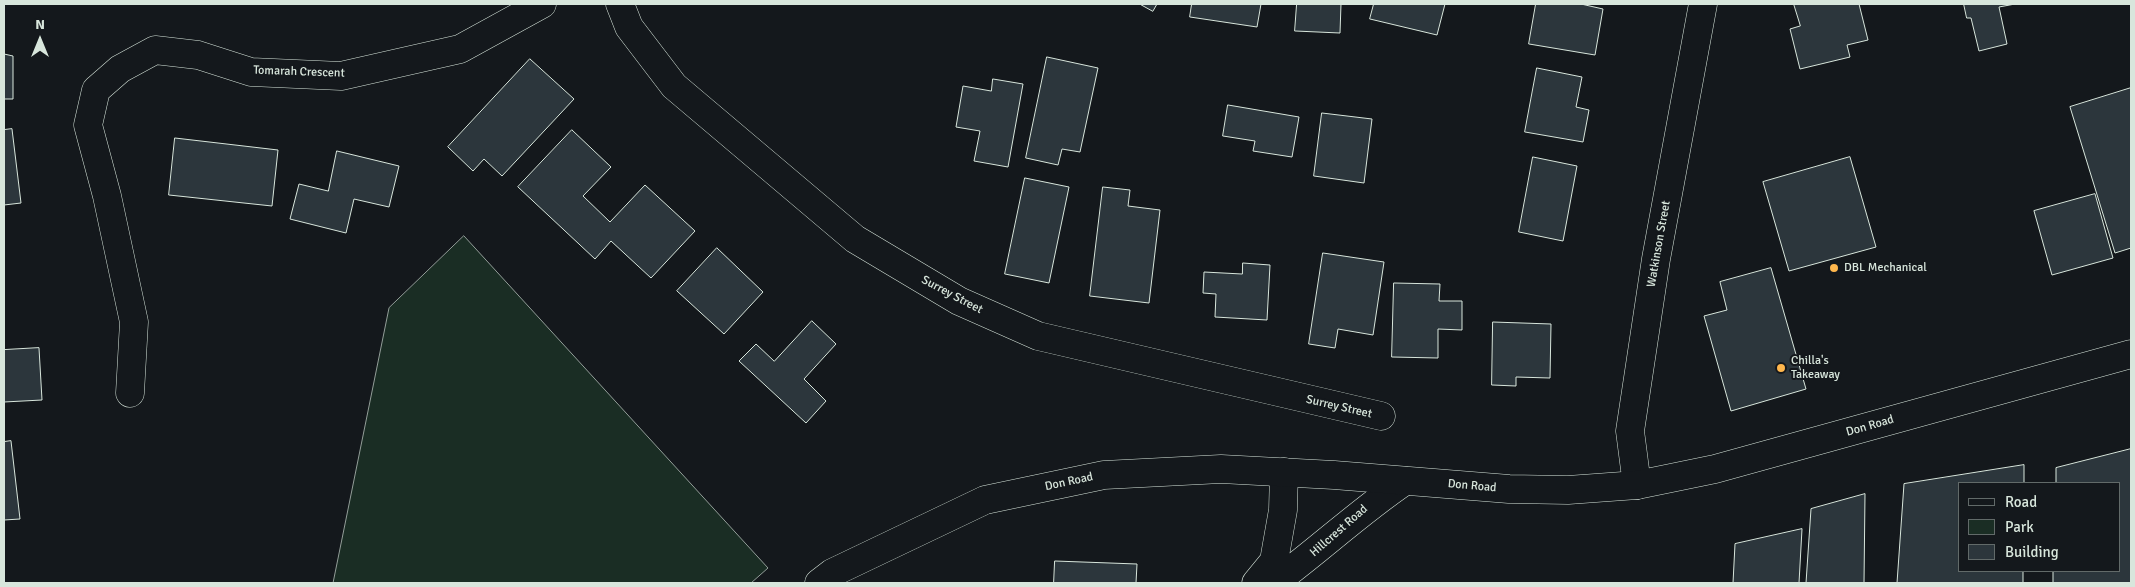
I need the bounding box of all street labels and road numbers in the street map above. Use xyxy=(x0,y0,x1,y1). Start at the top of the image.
street label: Tomarah Crescent xyxy=(253,63,345,81)
street label: Watkinson Street xyxy=(1644,200,1674,288)
street label: Surrey Street xyxy=(919,273,985,317)
street label: Surrey Street xyxy=(1305,392,1373,422)
street label: Don Road xyxy=(1845,412,1895,440)
street label: Don Road xyxy=(1044,470,1094,494)
street label: Don Road xyxy=(1447,477,1497,495)
street label: Hillcrest Road xyxy=(1307,502,1371,560)

